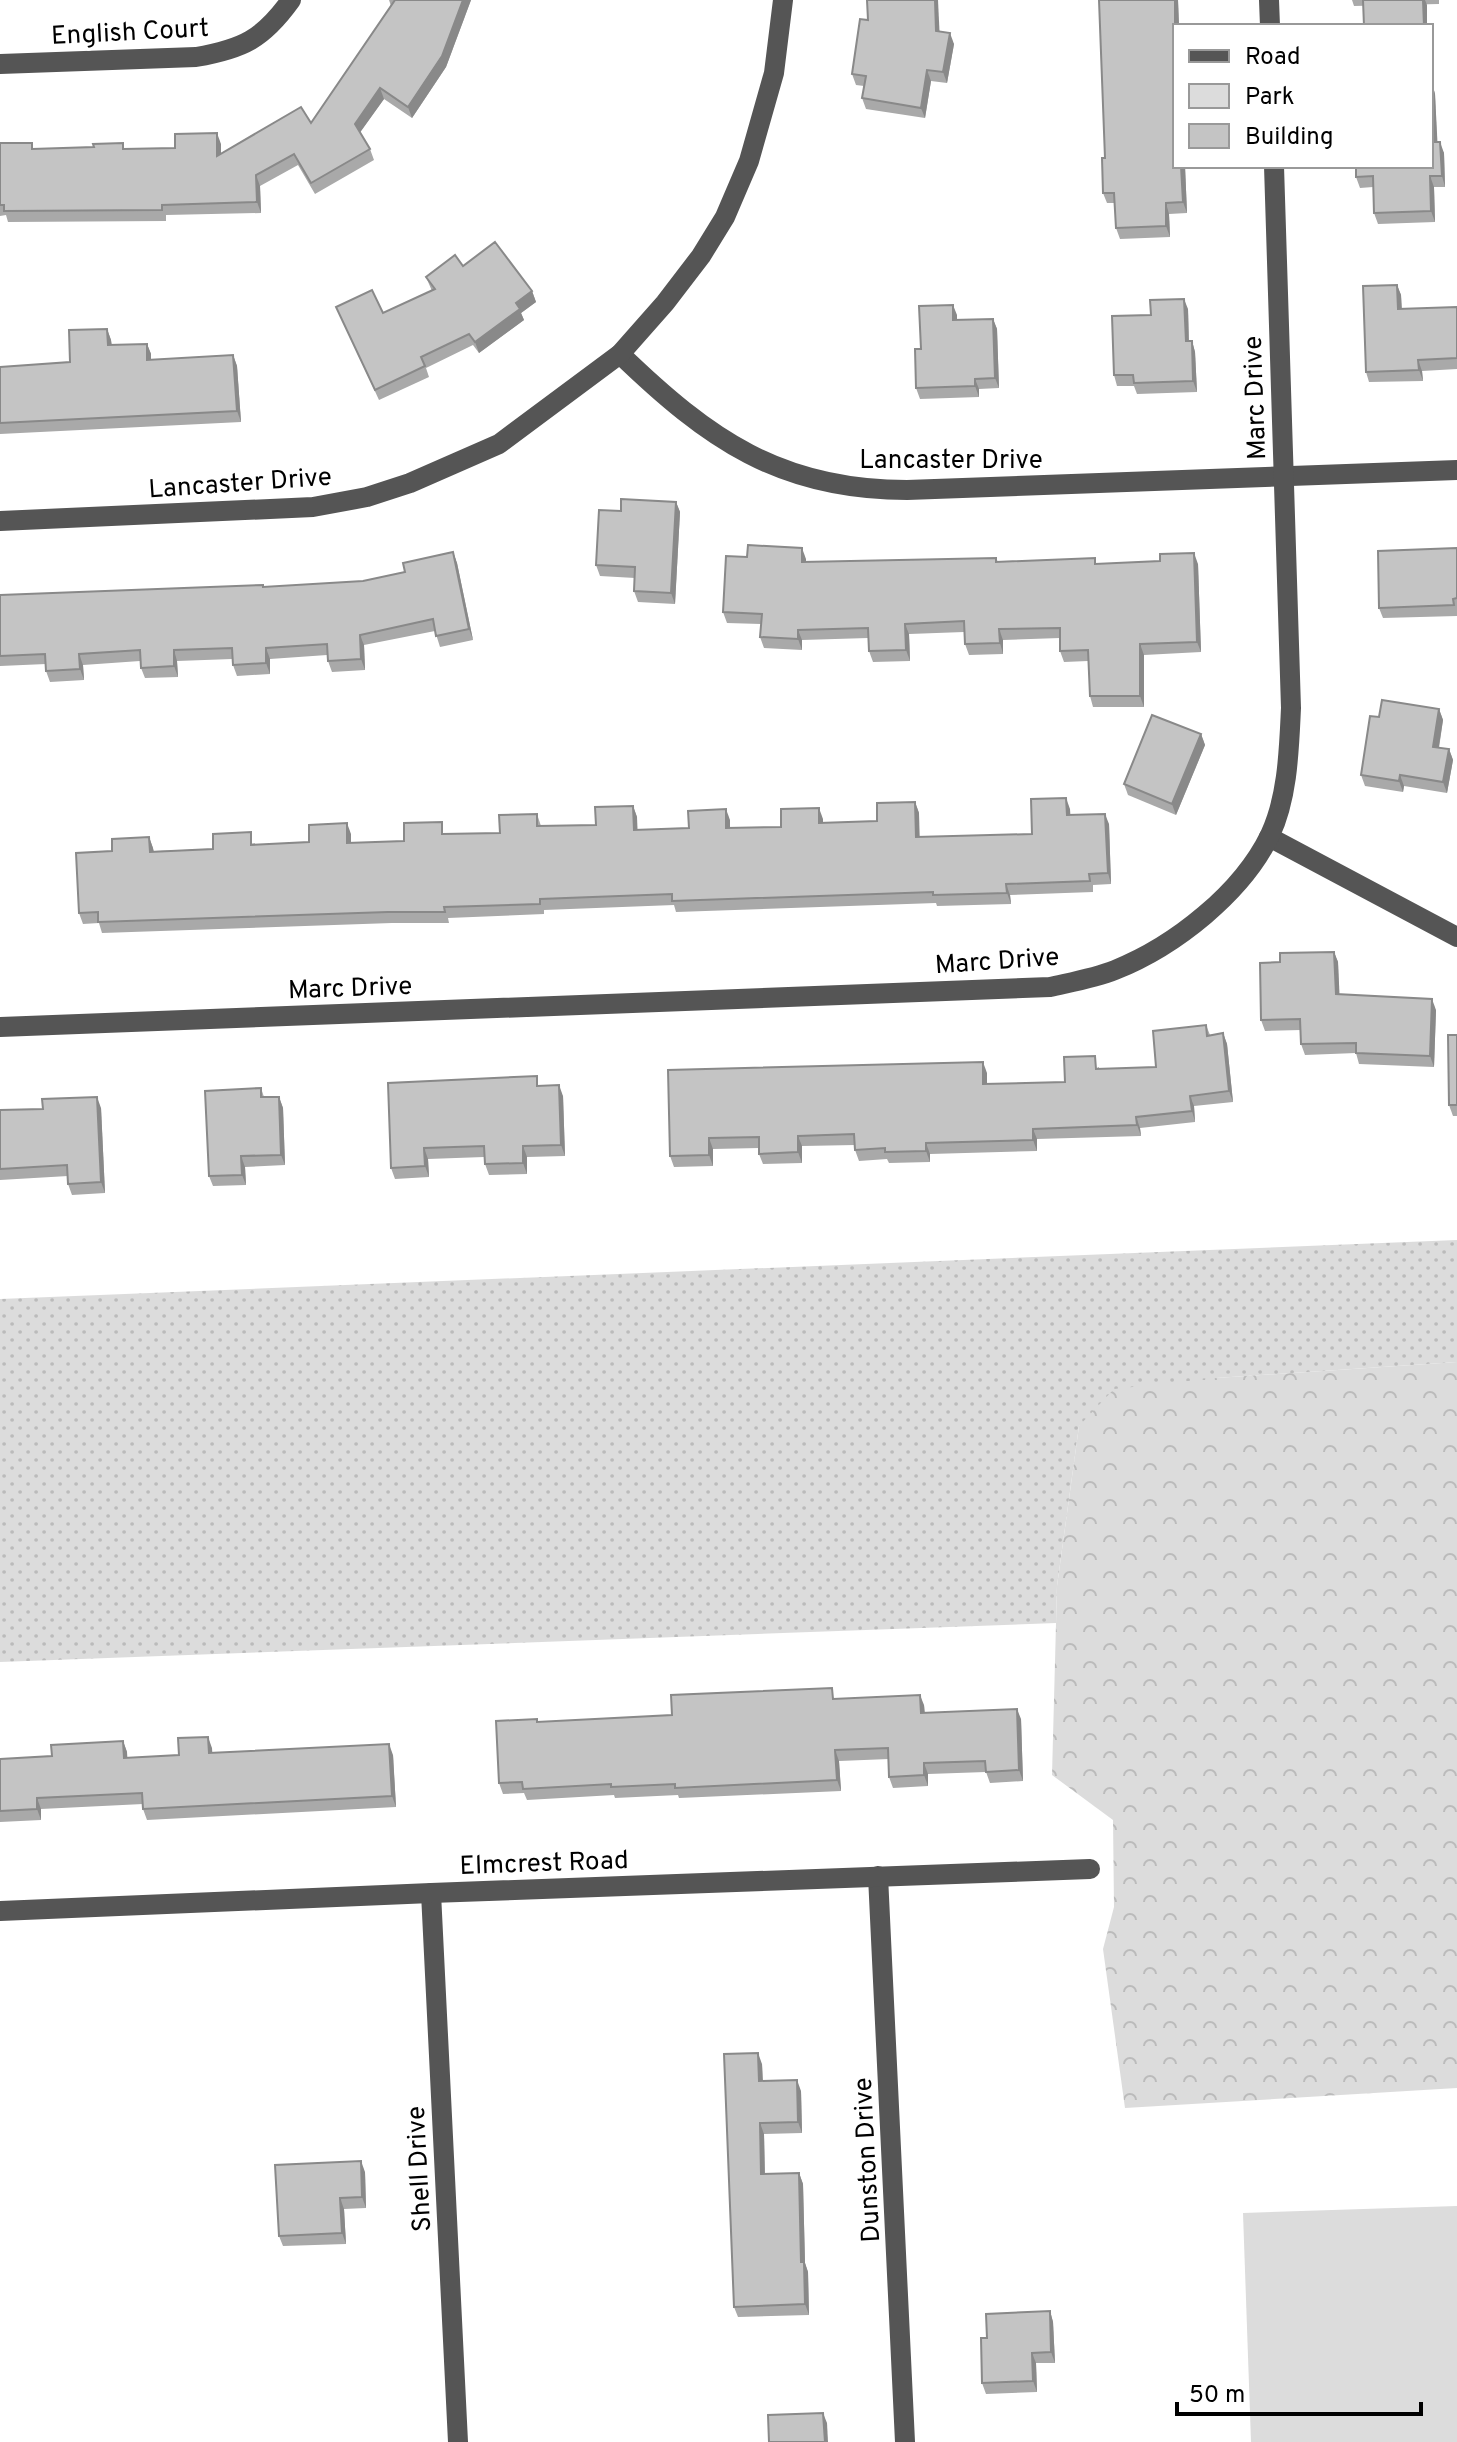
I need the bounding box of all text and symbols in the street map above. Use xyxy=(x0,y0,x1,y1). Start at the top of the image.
street label: English Court xyxy=(50,13,210,54)
legend xyxy=(1173,24,1433,168)
text: Road xyxy=(1245,43,1301,73)
text: Park xyxy=(1245,83,1295,113)
text: Building xyxy=(1245,123,1334,153)
street label: Marc Drive xyxy=(1238,335,1275,461)
street label: Lancaster Drive xyxy=(859,445,1043,478)
street label: Lancaster Drive xyxy=(147,462,333,507)
street label: Marc Drive xyxy=(934,942,1060,983)
street label: Marc Drive xyxy=(287,971,413,1008)
street label: Elmcrest Road xyxy=(459,1845,629,1884)
street label: Dunston Drive xyxy=(848,2076,889,2243)
street label: Shell Drive xyxy=(401,2105,440,2233)
scale bar xyxy=(1177,2366,1421,2416)
text: 50 m xyxy=(1189,2381,1245,2411)

